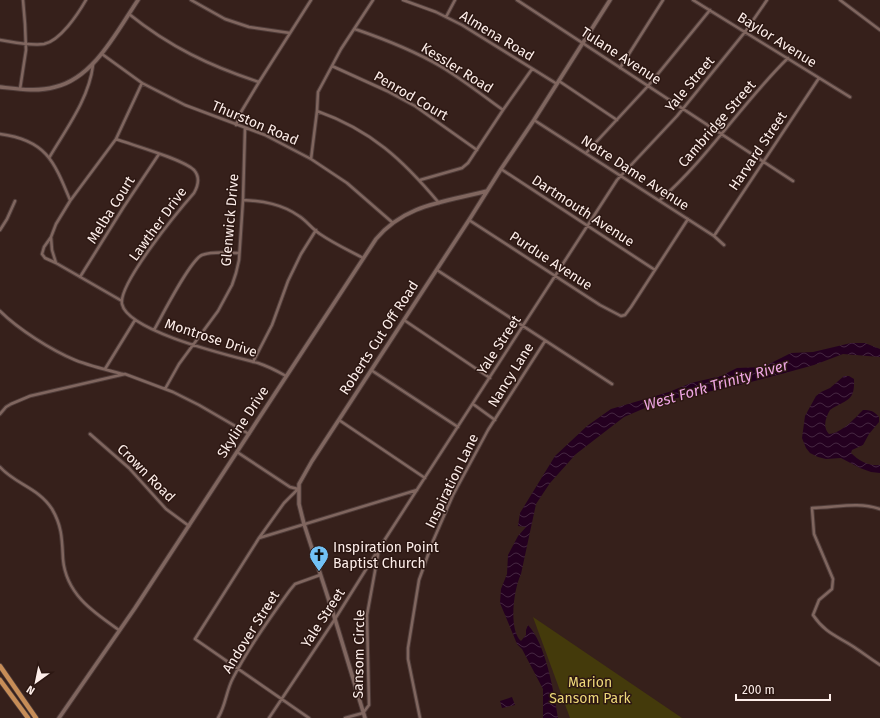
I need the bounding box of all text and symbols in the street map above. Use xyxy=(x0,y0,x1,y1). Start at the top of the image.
street label: Almena Road xyxy=(457,7,537,65)
street label: Baylor Avenue xyxy=(734,9,820,71)
street label: Tulane Avenue xyxy=(578,24,664,88)
street label: Kessler Road xyxy=(418,39,496,97)
street label: Yale Street xyxy=(662,52,719,115)
street label: Penrod Court xyxy=(371,68,452,125)
street label: Cambridge Street xyxy=(675,76,760,171)
street label: Thurston Road xyxy=(209,97,301,149)
street label: Harvard Street xyxy=(725,107,791,194)
street label: Notre Dame Avenue xyxy=(578,132,692,214)
street label: Melba Court xyxy=(84,172,139,247)
street label: Dartmouth Avenue xyxy=(529,172,637,250)
street label: Glenwick Drive xyxy=(217,173,243,267)
street label: Lawther Drive xyxy=(125,184,191,264)
street label: Purdue Avenue xyxy=(506,228,596,294)
street label: Roberts Cut Off Road xyxy=(336,278,422,398)
street label: Yale Street xyxy=(474,311,525,378)
street label: Montrose Drive xyxy=(163,315,259,361)
street label: Nancy Lane xyxy=(484,340,538,410)
water label: West Fork Trinity River xyxy=(642,355,792,414)
street label: Skyline Drive xyxy=(214,383,272,461)
street label: Inspiration Lane xyxy=(422,431,482,531)
street label: Crown Road xyxy=(113,440,179,506)
place label: Inspiration Point Baptist Church xyxy=(333,539,440,572)
church icon: Inspiration Point Baptist Church xyxy=(308,544,330,572)
street label: Yale Street xyxy=(298,584,349,651)
street label: Andover Street xyxy=(219,587,284,676)
street label: Sansom Circle xyxy=(350,609,368,699)
north arrow xyxy=(16,662,56,702)
park label: Marion Sansom Park xyxy=(549,674,632,707)
scale bar xyxy=(736,676,830,702)
text: N xyxy=(24,683,37,697)
text: 200 m xyxy=(742,683,775,697)

